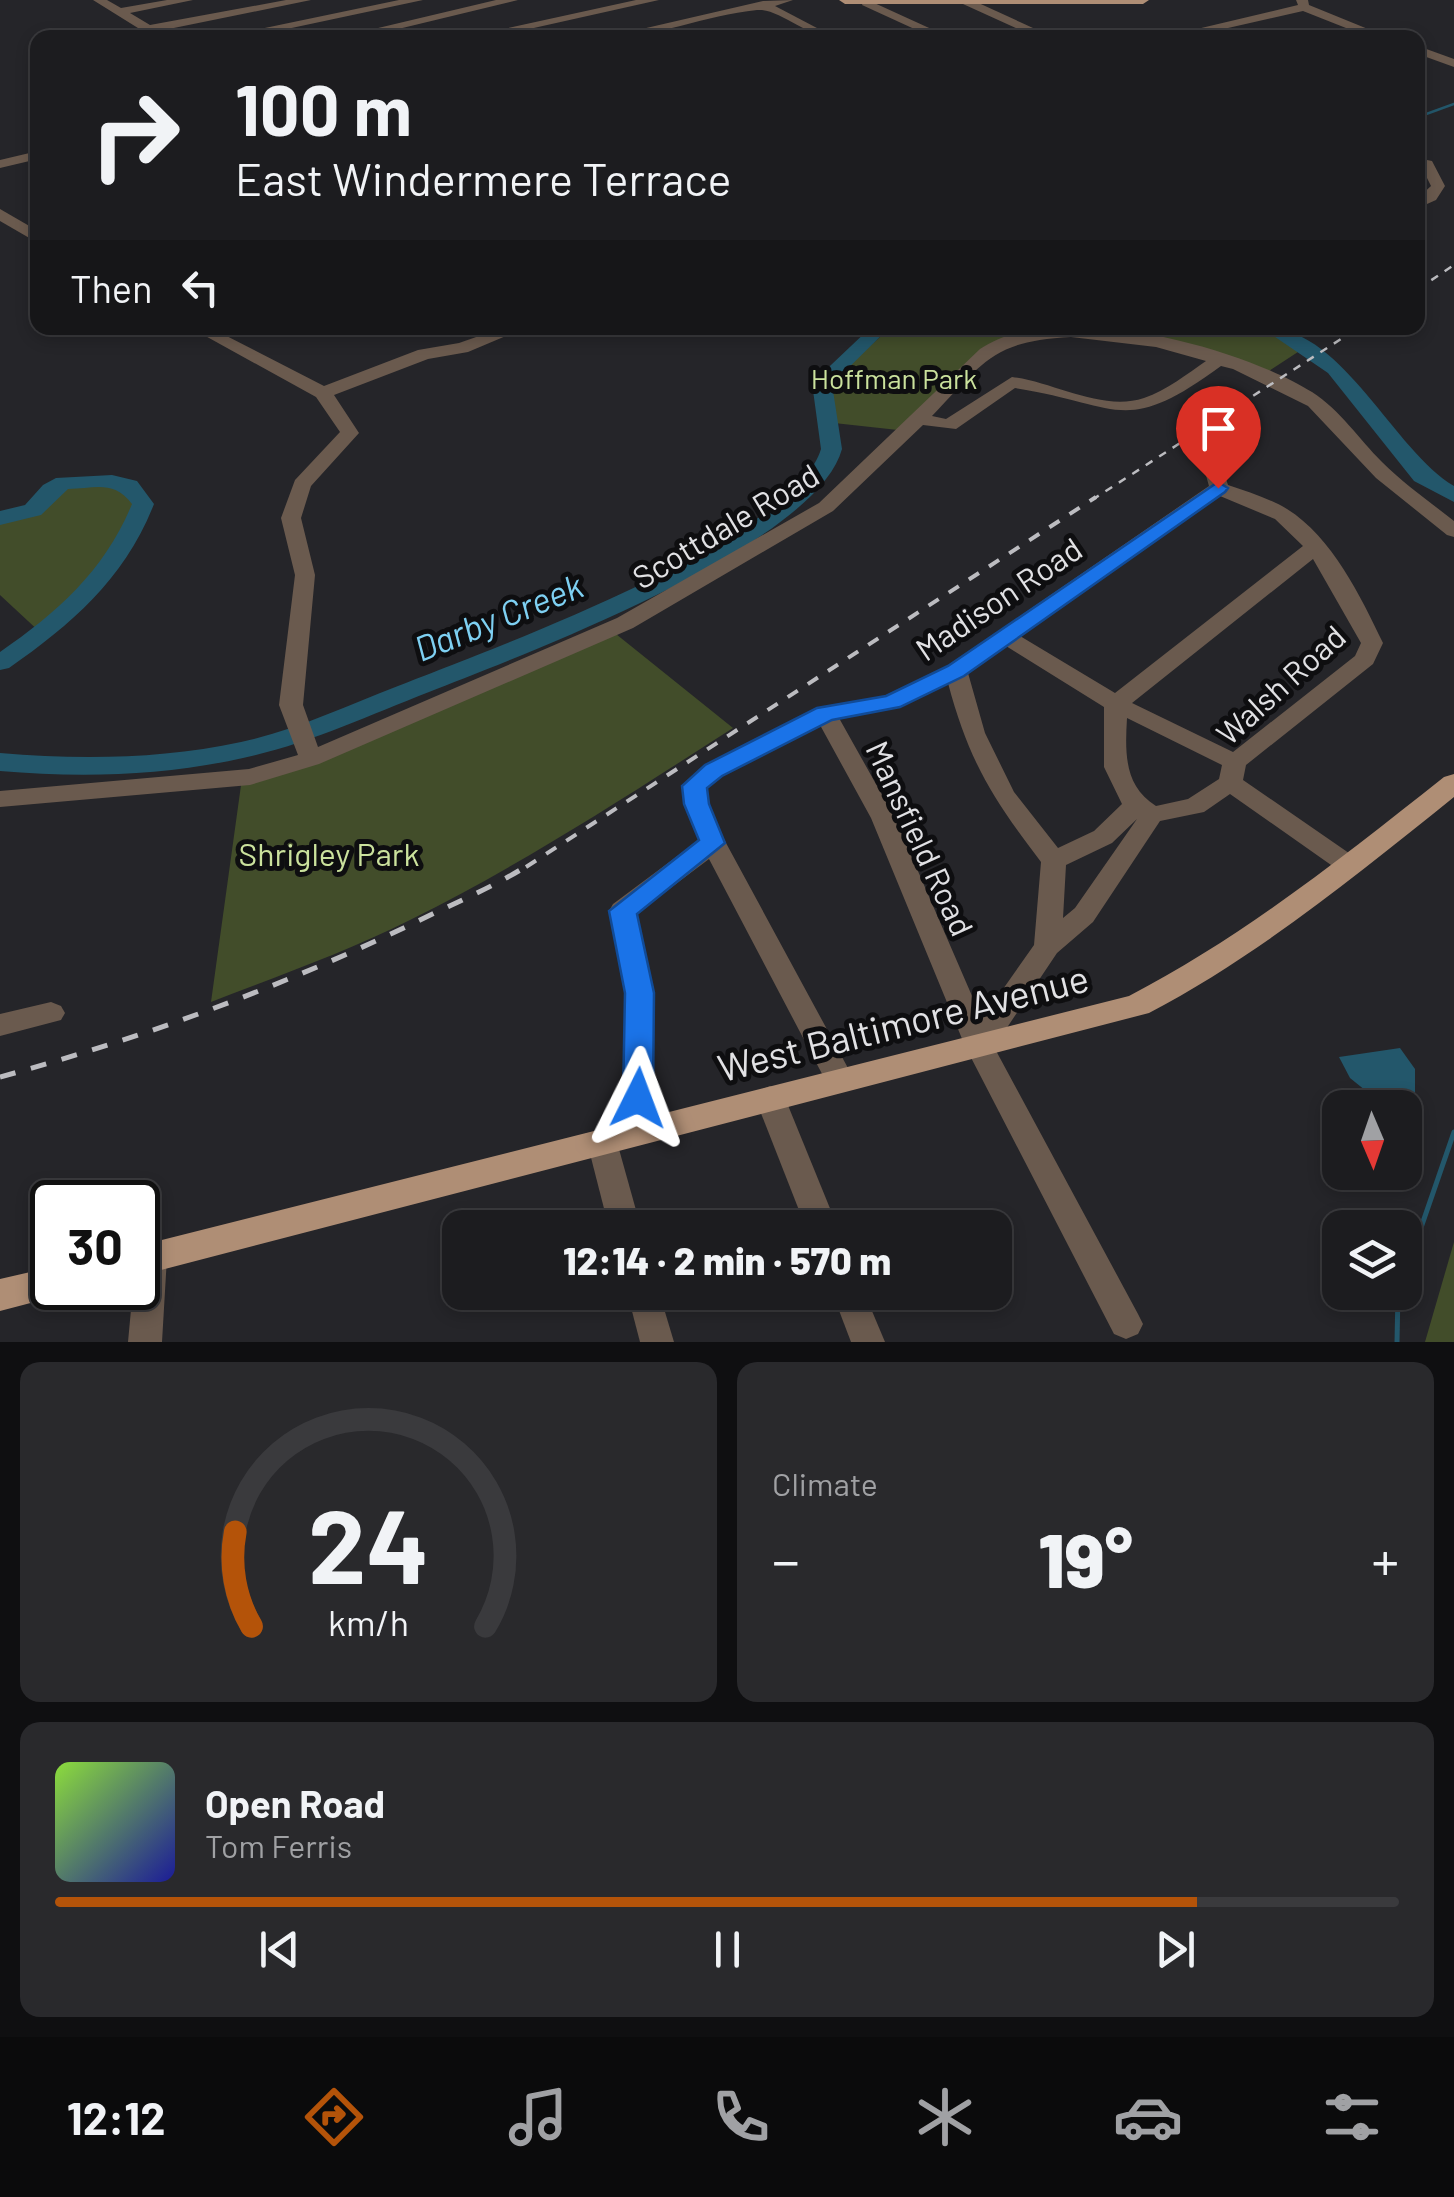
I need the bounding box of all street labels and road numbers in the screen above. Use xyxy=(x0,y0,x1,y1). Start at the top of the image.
street label: Scottdale Road xyxy=(625,454,825,596)
street label: Madison Road xyxy=(908,529,1088,667)
street label: Walsh Road xyxy=(1208,616,1352,752)
street label: Mansfield Road xyxy=(859,735,983,941)
street label: West Baltimore Avenue xyxy=(713,954,1093,1090)

